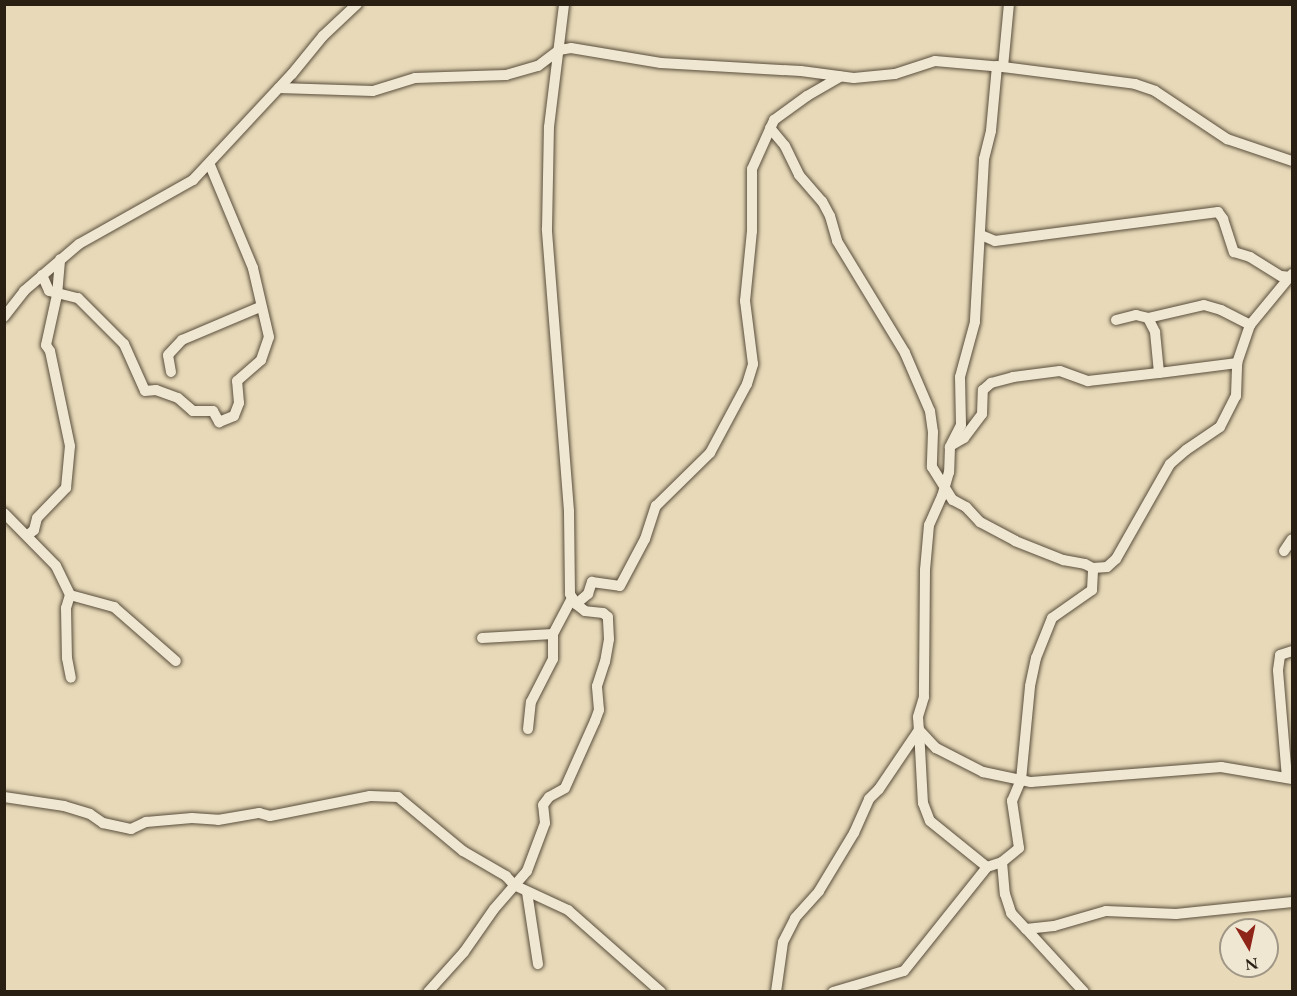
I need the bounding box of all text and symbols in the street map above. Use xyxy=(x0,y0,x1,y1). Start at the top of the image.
north arrow xyxy=(1219,918,1279,978)
text: N xyxy=(1244,953,1260,976)

